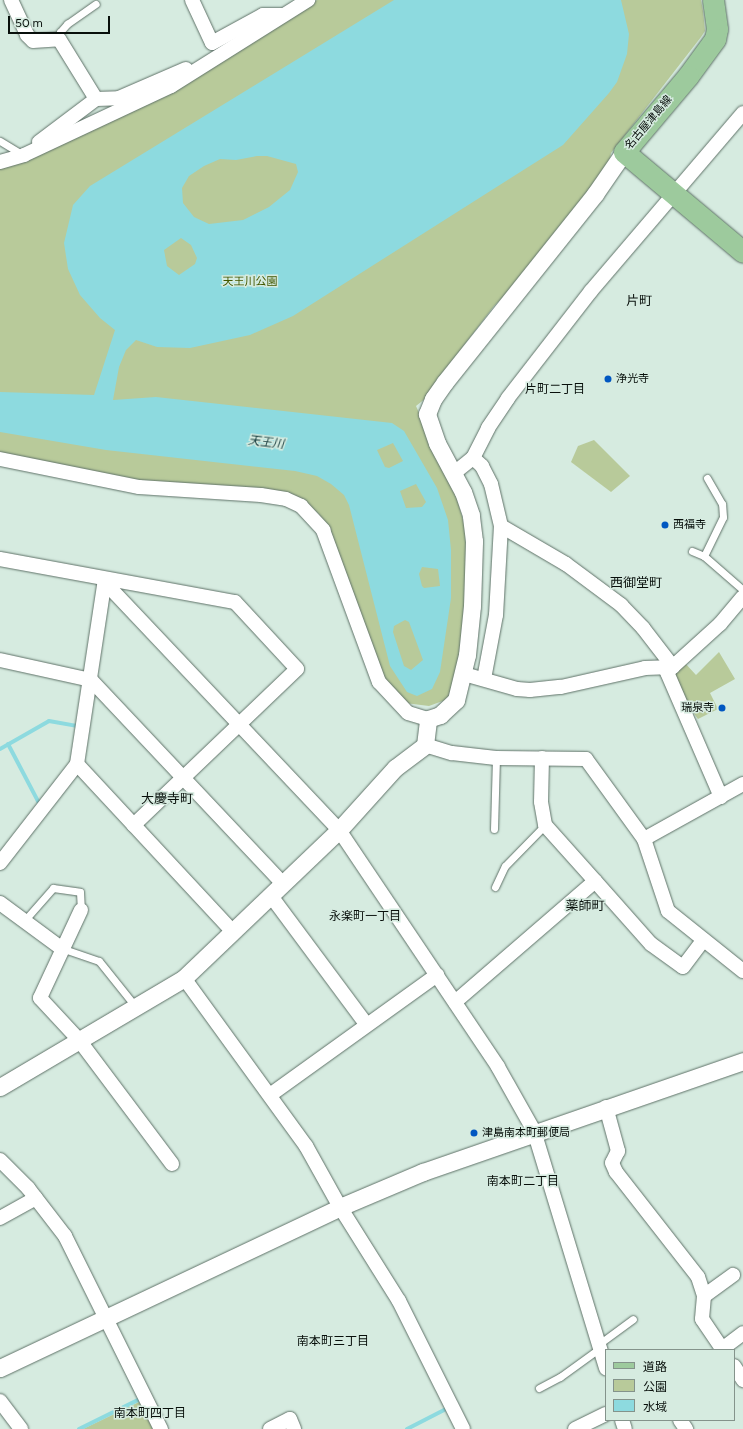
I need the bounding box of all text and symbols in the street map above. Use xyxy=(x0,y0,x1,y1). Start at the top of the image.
scale bar xyxy=(10,8,112,34)
text: 50 m xyxy=(15,16,43,30)
street label: 名古屋津島線 xyxy=(623,93,675,153)
park label: 天王川公園 xyxy=(223,275,277,289)
district label: 片町 xyxy=(626,293,652,309)
place label: 浄光寺 xyxy=(616,372,649,386)
marker: 浄光寺 xyxy=(603,374,613,384)
district label: 片町二丁目 xyxy=(525,383,585,397)
water label: 天王川 xyxy=(247,434,285,452)
place label: 西福寺 xyxy=(673,518,706,532)
marker: 西福寺 xyxy=(660,520,670,530)
district label: 西御堂町 xyxy=(610,575,662,591)
place label: 瑞泉寺 xyxy=(681,701,714,715)
marker: 瑞泉寺 xyxy=(717,703,727,713)
district label: 大慶寺町 xyxy=(141,791,193,807)
district label: 薬師町 xyxy=(566,898,604,914)
district label: 永楽町一丁目 xyxy=(329,910,401,924)
place label: 津島南本町郵便局 xyxy=(482,1126,570,1140)
marker: 津島南本町郵便局 xyxy=(469,1128,479,1138)
district label: 南本町二丁目 xyxy=(487,1175,559,1189)
district label: 南本町三丁目 xyxy=(297,1335,369,1349)
legend xyxy=(605,1349,735,1421)
text: 道路 xyxy=(643,1360,667,1374)
text: 公園 xyxy=(643,1380,667,1394)
text: 水域 xyxy=(643,1400,667,1414)
district label: 南本町四丁目 xyxy=(114,1407,186,1421)

